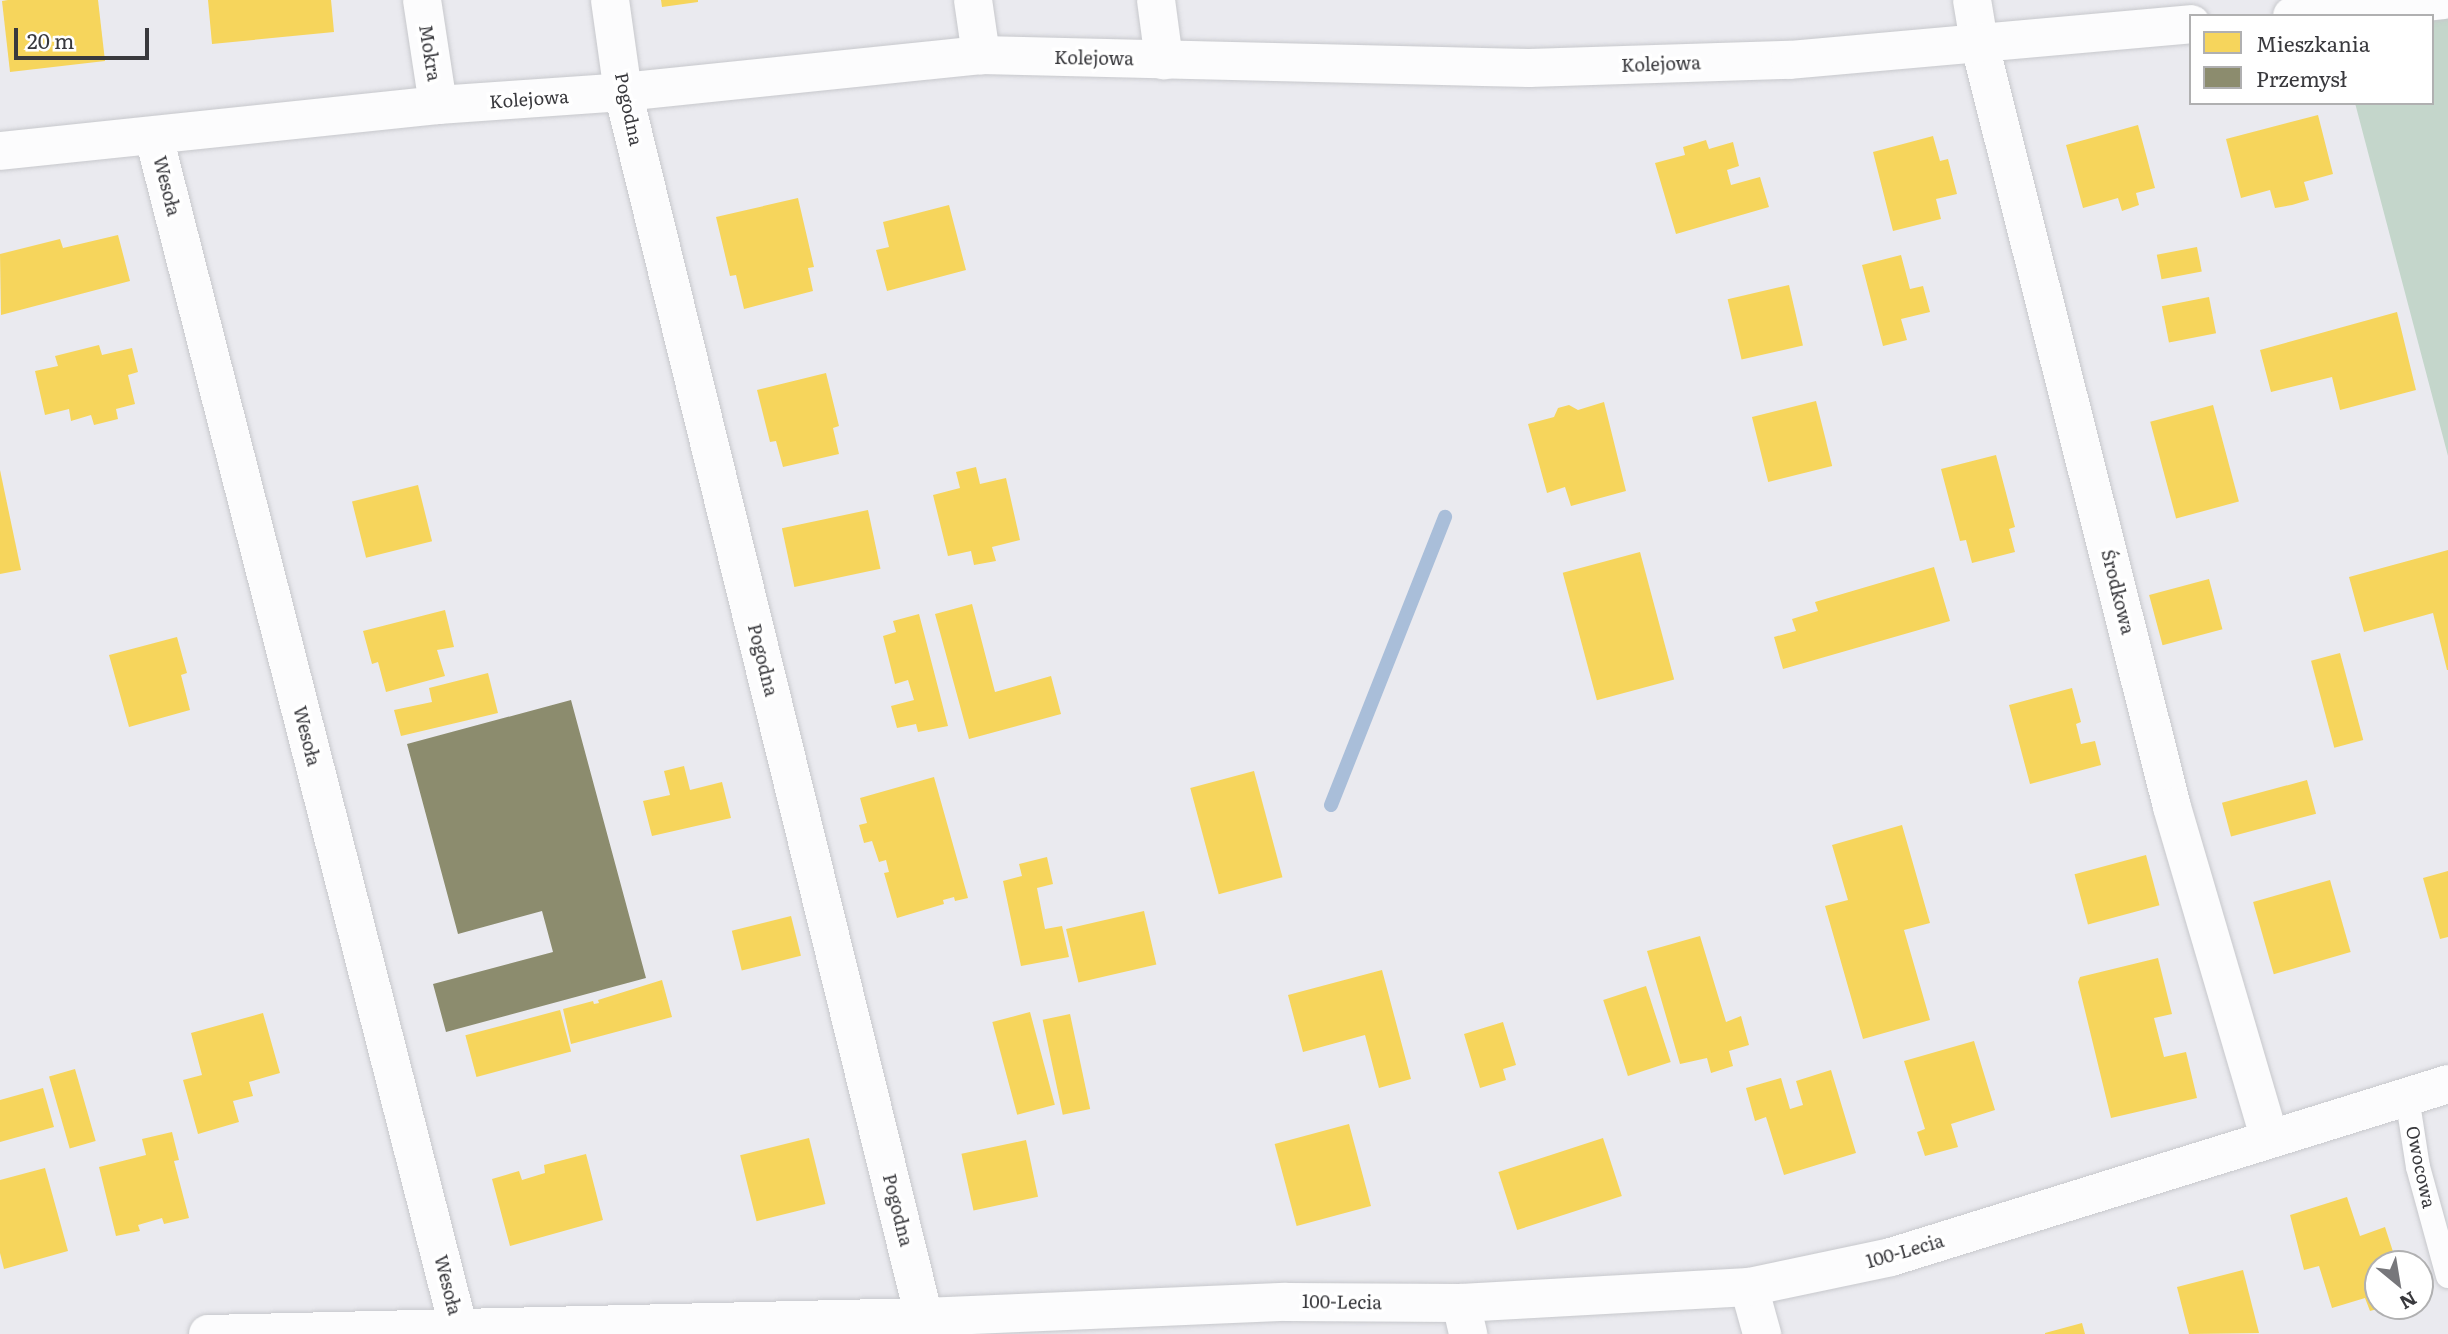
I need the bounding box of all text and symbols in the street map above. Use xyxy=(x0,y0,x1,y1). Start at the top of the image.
scale bar xyxy=(18,14,152,58)
legend xyxy=(2189,14,2434,105)
street label: Mokra xyxy=(415,23,445,83)
text: 20 m xyxy=(27,24,74,55)
text: Mieszkania xyxy=(2256,27,2370,58)
street label: Kolejowa xyxy=(1054,47,1134,69)
street label: Kolejowa xyxy=(1621,52,1701,76)
text: Przemysł xyxy=(2256,62,2347,93)
street label: Pogodna xyxy=(611,70,647,148)
street label: Kolejowa xyxy=(489,85,569,113)
street label: Wesoła xyxy=(149,154,185,218)
street label: Środkowa xyxy=(2097,547,2139,637)
street label: Pogodna xyxy=(744,621,782,699)
street label: Wesoła xyxy=(289,704,325,768)
street label: Owocowa xyxy=(2402,1124,2440,1210)
street label: Pogodna xyxy=(879,1171,917,1249)
street label: 100-Lecia xyxy=(1864,1230,1946,1272)
north arrow xyxy=(2364,1250,2434,1320)
street label: Wesoła xyxy=(430,1253,466,1317)
text: N xyxy=(2395,1285,2422,1318)
street label: 100-Lecia xyxy=(1302,1291,1382,1313)

